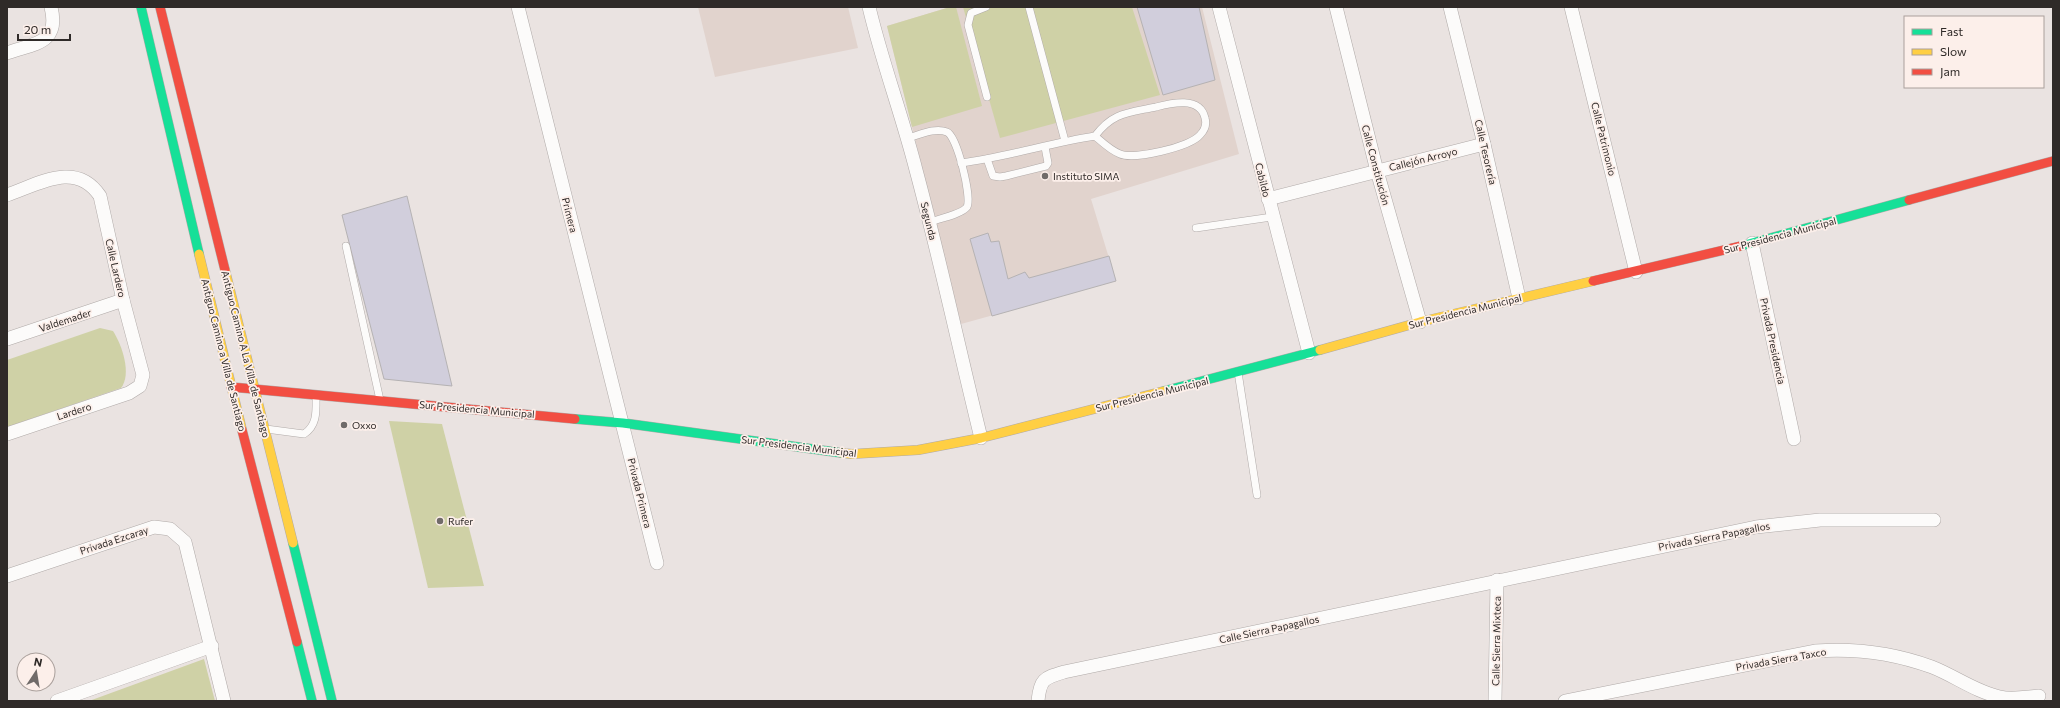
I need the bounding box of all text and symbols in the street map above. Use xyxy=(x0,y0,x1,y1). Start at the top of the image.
scale bar xyxy=(18,16,70,42)
legend xyxy=(1904,16,2044,88)
text: 20 m xyxy=(24,22,51,36)
text: Fast xyxy=(1940,24,1963,38)
text: Slow xyxy=(1940,44,1967,58)
text: Jam xyxy=(1940,64,1960,79)
street label: Calle Patrimonio xyxy=(1589,101,1619,177)
street label: Calle Tesorería xyxy=(1473,118,1499,186)
street label: Calle Constitución xyxy=(1359,123,1393,207)
street label: Callejón Arroyo xyxy=(1388,145,1458,173)
street label: Cabildo xyxy=(1253,162,1273,198)
place label: Instituto SIMA xyxy=(1053,170,1120,182)
marker: Instituto SIMA xyxy=(1040,171,1050,181)
street label: Primera xyxy=(560,196,580,234)
street label: Segunda xyxy=(918,201,940,241)
street label: Sur Presidencia Municipal xyxy=(1722,214,1838,256)
street label: Calle Lardero xyxy=(103,237,129,299)
street label: Antiguo Camino A La Villa de Santiago xyxy=(219,269,273,439)
street label: Antiguo Camino a Villa de Santiago xyxy=(199,277,249,433)
street label: Sur Presidencia Municipal xyxy=(1407,291,1523,331)
street label: Privada Presidencia xyxy=(1758,297,1788,385)
street label: Valdemader xyxy=(37,306,93,334)
street label: Sur Presidencia Municipal xyxy=(1094,374,1210,414)
street label: Sur Presidencia Municipal xyxy=(419,398,535,420)
street label: Lardero xyxy=(55,400,93,422)
place label: Oxxo xyxy=(352,419,376,431)
marker: Oxxo xyxy=(339,420,349,430)
street label: Sur Presidencia Municipal xyxy=(741,433,857,459)
street label: Privada Primera xyxy=(625,457,655,529)
place label: Rufer xyxy=(448,515,473,527)
marker: Rufer xyxy=(435,516,445,526)
street label: Privada Sierra Papagallos xyxy=(1657,519,1771,553)
street label: Privada Ezcaray xyxy=(78,523,150,557)
street label: Calle Sierra Mixteca xyxy=(1489,596,1503,686)
street label: Calle Sierra Papagallos xyxy=(1218,612,1320,645)
street label: Privada Sierra Taxco xyxy=(1735,645,1827,673)
north arrow xyxy=(16,652,56,692)
text: N xyxy=(33,655,44,669)

